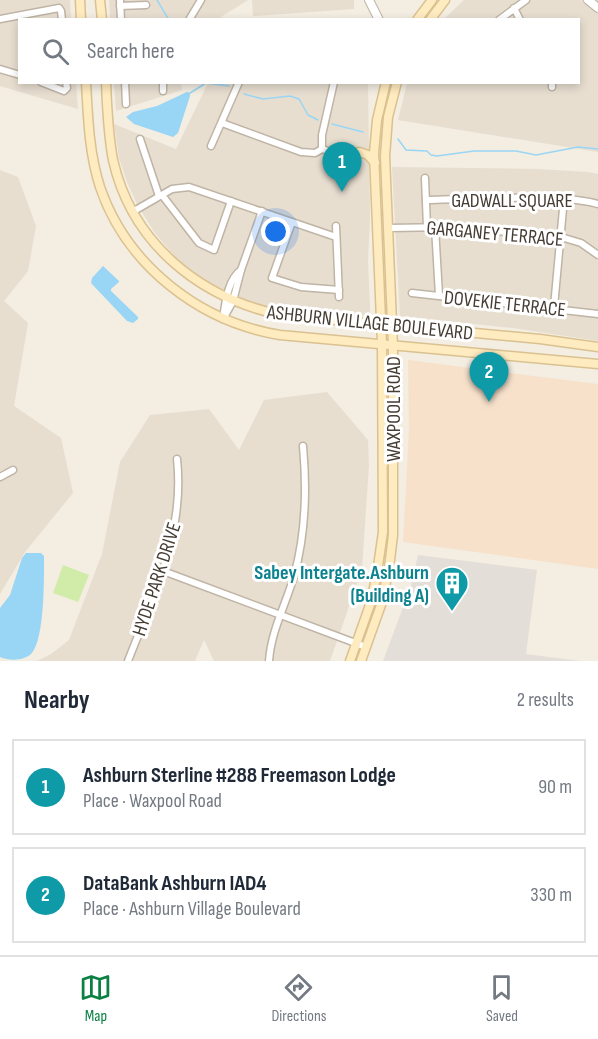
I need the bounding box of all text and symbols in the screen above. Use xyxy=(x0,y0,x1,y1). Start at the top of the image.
search box xyxy=(18,18,580,84)
icon: search xyxy=(39,35,72,68)
text: Search here xyxy=(87,38,174,65)
pin: 1 xyxy=(322,142,362,192)
street label: GADWALL SQUARE xyxy=(451,189,573,213)
street label: GARGANEY TERRACE xyxy=(426,216,564,252)
your location xyxy=(261,217,290,246)
street label: DOVEKIE TERRACE xyxy=(443,286,567,322)
street label: ASHBURN VILLAGE BOULEVARD xyxy=(265,300,474,346)
pin: 2 xyxy=(470,352,508,402)
street label: WAXPOOL ROAD xyxy=(382,356,406,462)
street label: HYDE PARK DRIVE xyxy=(127,519,187,639)
place label: Sabey Intergate.Ashburn (Building A) xyxy=(254,561,429,608)
building icon: Sabey Intergate.Ashburn (Building A) xyxy=(434,565,470,612)
text: Nearby xyxy=(24,685,90,716)
text: 2 results xyxy=(517,688,574,712)
text: Ashburn Sterline #288 Freemason Lodge xyxy=(83,762,396,789)
text: 1 xyxy=(42,775,49,799)
text: 90 m xyxy=(538,775,572,799)
text: Place · Waxpool Road xyxy=(83,789,222,813)
text: DataBank Ashburn IAD4 xyxy=(83,870,267,897)
text: 2 xyxy=(41,883,50,907)
text: 330 m xyxy=(530,883,572,907)
text: Place · Ashburn Village Boulevard xyxy=(83,897,301,921)
tab: Map xyxy=(79,971,112,1026)
tab: Directions xyxy=(271,971,326,1026)
tab: Saved xyxy=(485,971,518,1026)

